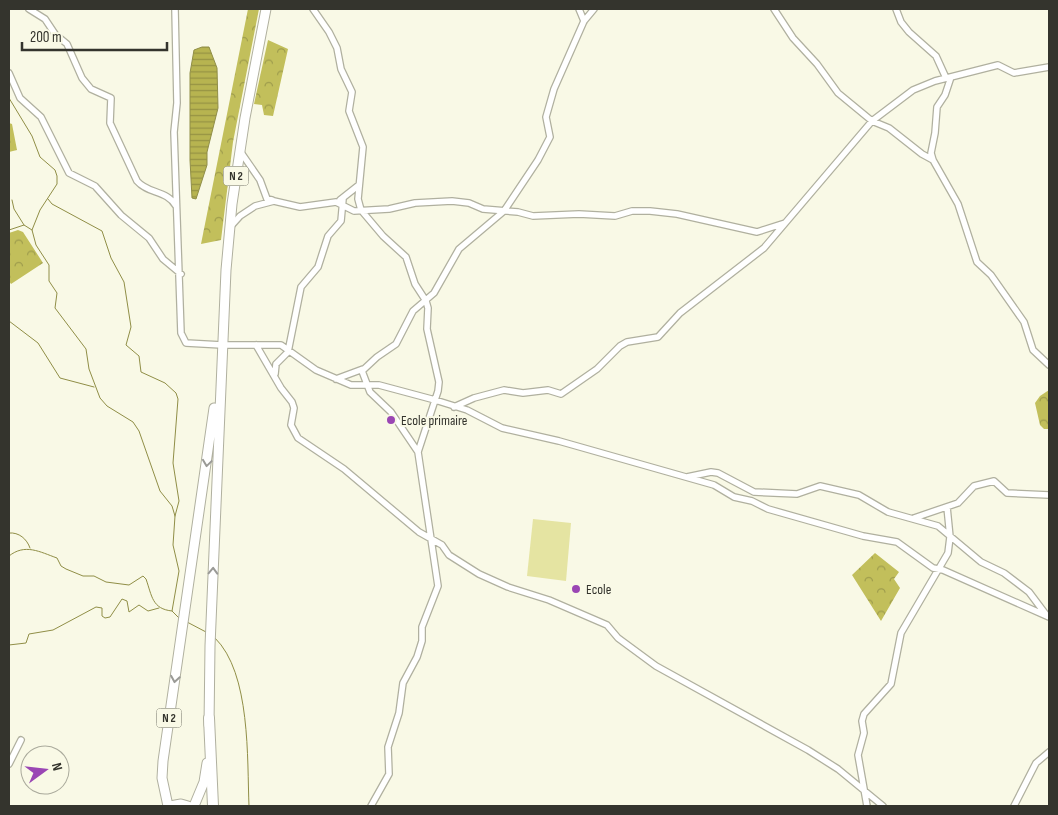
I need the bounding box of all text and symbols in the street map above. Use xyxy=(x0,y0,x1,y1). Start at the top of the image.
scale bar xyxy=(22,20,168,52)
text: 200 m xyxy=(30,28,62,47)
road number: N 2 xyxy=(224,167,248,186)
place label: Ecole primaire xyxy=(401,412,467,429)
marker: Ecole primaire xyxy=(385,414,397,426)
one-way arrow xyxy=(202,460,213,468)
one-way arrow xyxy=(207,567,218,575)
place label: Ecole xyxy=(586,581,611,598)
marker: Ecole xyxy=(570,583,582,595)
one-way arrow xyxy=(170,674,180,683)
road number: N 2 xyxy=(156,708,182,728)
north arrow xyxy=(20,745,70,795)
text: N xyxy=(48,761,66,773)

